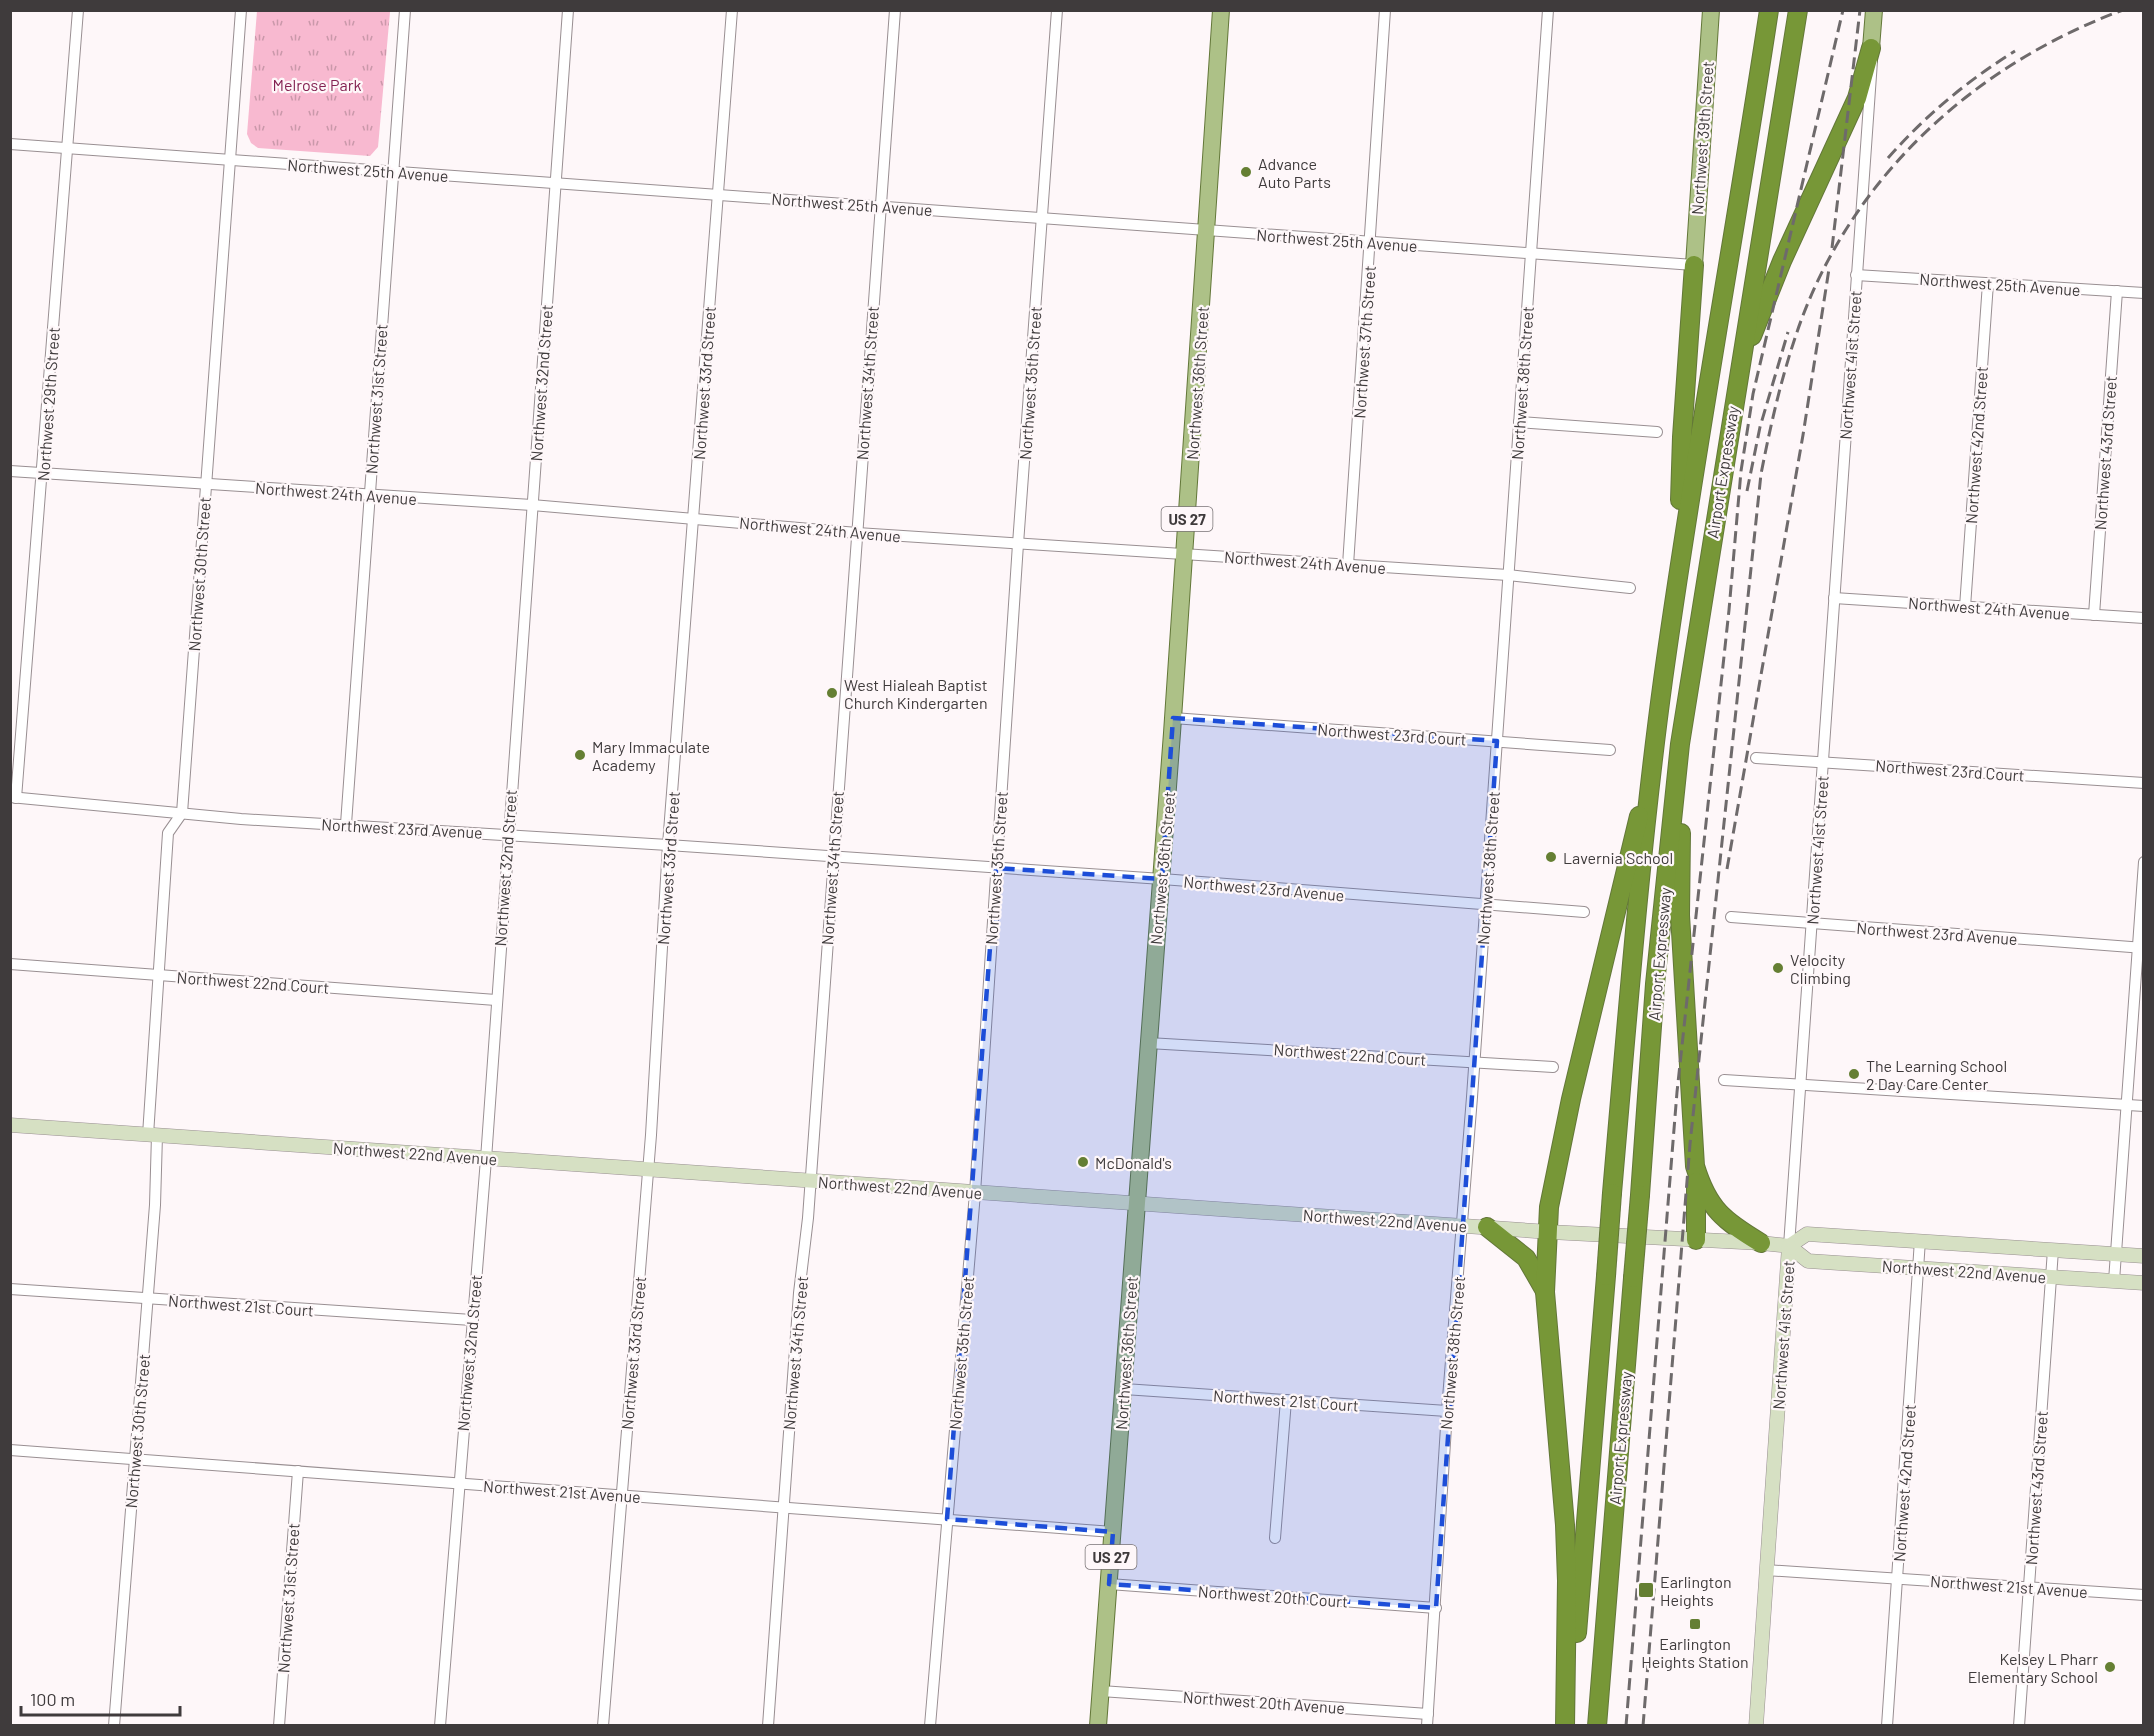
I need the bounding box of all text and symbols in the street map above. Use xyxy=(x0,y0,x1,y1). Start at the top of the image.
street label: Northwest 39th Street xyxy=(1687,60,1717,216)
park label: Melrose Park xyxy=(273,75,361,94)
place label: Advance Auto Parts xyxy=(1258,154,1331,191)
street label: Northwest 25th Avenue xyxy=(287,155,449,185)
marker: Advance Auto Parts xyxy=(1239,165,1253,179)
street label: Northwest 25th Avenue xyxy=(771,189,933,219)
street label: Northwest 25th Avenue xyxy=(1256,225,1418,255)
street label: Northwest 37th Street xyxy=(1349,265,1379,419)
street label: Northwest 25th Avenue xyxy=(1919,269,2081,299)
street label: Northwest 41st Street xyxy=(1835,290,1865,440)
street label: Northwest 32nd Street xyxy=(526,304,556,462)
street label: Northwest 33rd Street xyxy=(689,305,719,461)
street label: Northwest 34th Street xyxy=(852,305,882,461)
street label: Northwest 36th Street xyxy=(1182,305,1212,461)
street label: Northwest 38th Street xyxy=(1507,305,1537,461)
street label: Northwest 35th Street xyxy=(1015,306,1045,460)
street label: Northwest 31st Street xyxy=(361,323,391,475)
street label: Northwest 29th Street xyxy=(33,326,63,482)
street label: Northwest 42nd Street xyxy=(1961,366,1991,524)
street label: Northwest 43rd Street xyxy=(2090,375,2120,531)
street label: Airport Expressway xyxy=(1702,404,1742,540)
street label: Northwest 24th Avenue xyxy=(254,478,418,508)
street label: Northwest 30th Street xyxy=(184,496,214,652)
road number: US 27 xyxy=(1162,507,1212,531)
street label: Northwest 24th Avenue xyxy=(738,512,902,546)
street label: Northwest 24th Avenue xyxy=(1223,547,1387,577)
street label: Northwest 24th Avenue xyxy=(1907,593,2071,623)
place label: West Hialeah Baptist Church Kindergarten xyxy=(844,675,988,712)
marker: West Hialeah Baptist Church Kindergarten xyxy=(825,686,839,700)
street label: Northwest 23rd Court xyxy=(1317,719,1467,749)
place label: Mary Immaculate Academy xyxy=(592,737,710,774)
marker: Mary Immaculate Academy xyxy=(573,748,587,762)
street label: Northwest 23rd Court xyxy=(1875,755,2025,785)
street label: Northwest 41st Street xyxy=(1802,775,1832,925)
street label: Northwest 32nd Street xyxy=(490,789,520,947)
street label: Northwest 33rd Street xyxy=(653,790,683,946)
street label: Northwest 34th Street xyxy=(817,790,847,946)
street label: Northwest 36th Street xyxy=(1146,790,1178,946)
street label: Northwest 38th Street xyxy=(1473,790,1503,946)
street label: Northwest 35th Street xyxy=(981,791,1011,945)
street label: Northwest 23rd Avenue xyxy=(321,814,483,842)
place label: Lavernia School xyxy=(1563,848,1673,867)
marker: Lavernia School xyxy=(1544,850,1558,864)
street label: Northwest 23rd Avenue xyxy=(1183,871,1345,905)
street label: Airport Expressway xyxy=(1644,886,1674,1022)
street label: Northwest 23rd Avenue xyxy=(1856,918,2018,948)
place label: Velocity Climbing xyxy=(1790,950,1851,987)
marker: Velocity Climbing xyxy=(1771,961,1785,975)
street label: Northwest 22nd Court xyxy=(176,967,330,997)
street label: Northwest 22nd Court xyxy=(1273,1039,1427,1069)
place label: The Learning School 2 Day Care Center xyxy=(1866,1056,2007,1093)
marker: The Learning School 2 Day Care Center xyxy=(1847,1067,1861,1081)
street label: Northwest 22nd Avenue xyxy=(332,1138,498,1168)
place label: McDonald's xyxy=(1095,1153,1172,1172)
marker: McDonald's xyxy=(1076,1155,1090,1169)
street label: Northwest 22nd Avenue xyxy=(817,1172,983,1202)
street label: Northwest 22nd Avenue xyxy=(1302,1205,1468,1235)
street label: Northwest 22nd Avenue xyxy=(1881,1256,2047,1286)
street label: Northwest 41st Street xyxy=(1768,1260,1798,1410)
street label: Northwest 32nd Street xyxy=(453,1274,485,1432)
street label: Northwest 33rd Street xyxy=(617,1275,649,1431)
street label: Northwest 34th Street xyxy=(779,1275,811,1431)
street label: Northwest 35th Street xyxy=(945,1275,977,1431)
street label: Northwest 36th Street xyxy=(1111,1275,1141,1431)
street label: Northwest 38th Street xyxy=(1436,1275,1468,1431)
street label: Northwest 21st Court xyxy=(168,1290,314,1320)
street label: Northwest 30th Street xyxy=(121,1353,153,1509)
street label: Airport Expressway xyxy=(1605,1370,1635,1506)
street label: Northwest 21st Court xyxy=(1213,1385,1359,1415)
street label: Northwest 42nd Street xyxy=(1889,1404,1919,1562)
street label: Northwest 43rd Street xyxy=(2021,1410,2051,1566)
street label: Northwest 21st Avenue xyxy=(483,1476,641,1506)
street label: Northwest 31st Street xyxy=(273,1522,303,1674)
road number: US 27 xyxy=(1086,1545,1136,1569)
street label: Northwest 21st Avenue xyxy=(1930,1571,2088,1601)
place label: Earlington Heights xyxy=(1660,1572,1732,1609)
street label: Northwest 20th Court xyxy=(1197,1581,1349,1611)
marker: Earlington Heights xyxy=(1637,1581,1655,1599)
marker: Earlington Heights Station xyxy=(1688,1617,1702,1631)
place label: Earlington Heights Station xyxy=(1641,1634,1749,1671)
place label: Kelsey L Pharr Elementary School xyxy=(1968,1649,2098,1686)
marker: Kelsey L Pharr Elementary School xyxy=(2103,1660,2117,1674)
scale bar xyxy=(21,1679,180,1717)
street label: Northwest 20th Avenue xyxy=(1182,1687,1346,1717)
text: 100 m xyxy=(30,1688,75,1710)

